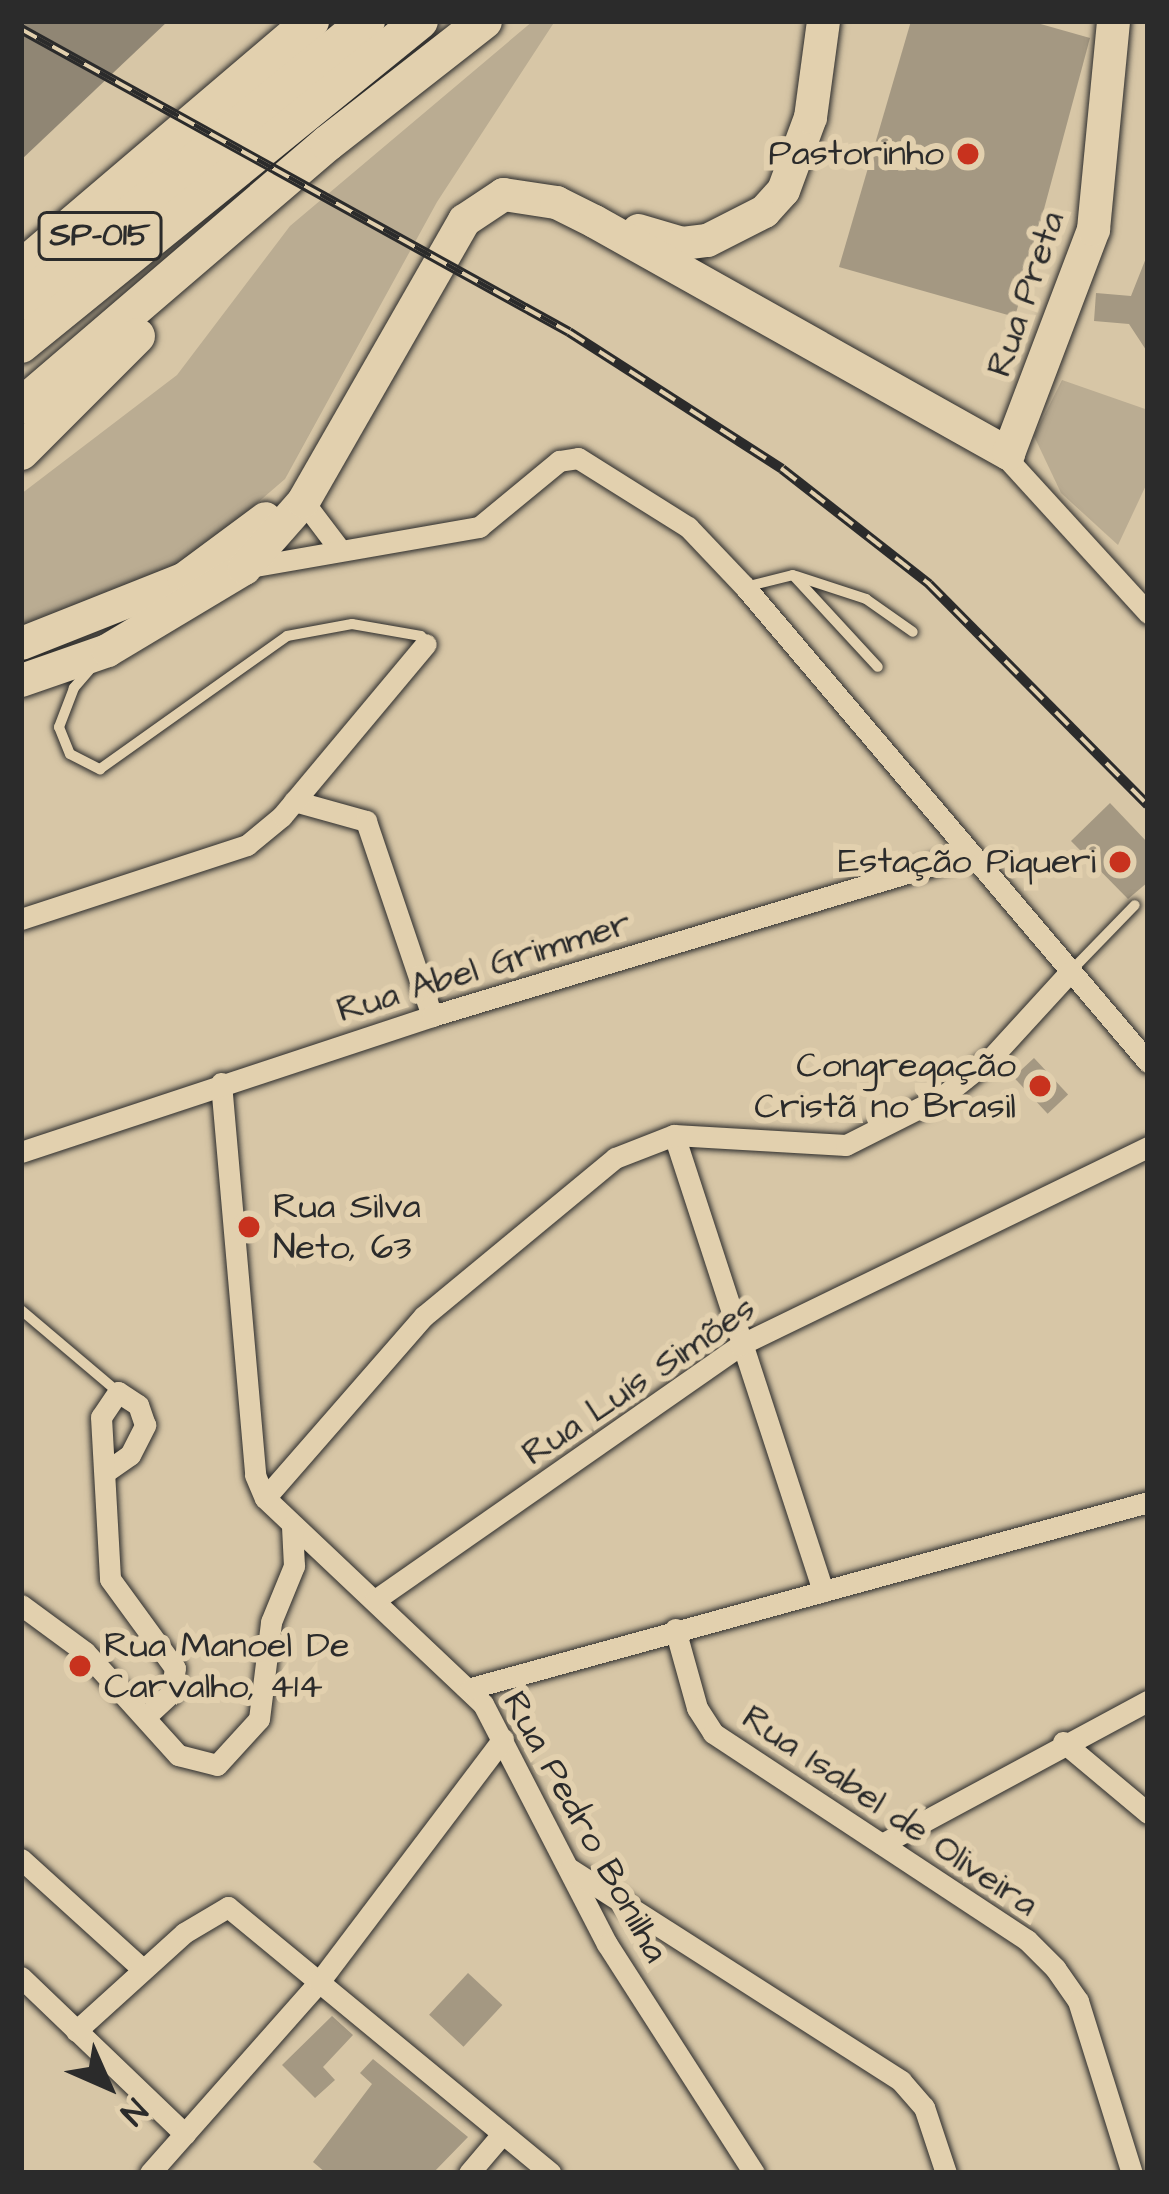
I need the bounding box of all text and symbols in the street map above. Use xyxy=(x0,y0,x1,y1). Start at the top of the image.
place label: Pastorinho xyxy=(768,132,944,176)
marker: Pastorinho xyxy=(955,141,981,167)
street label: Rua Preta xyxy=(978,206,1074,382)
road number: SP-015 xyxy=(37,209,163,263)
place label: Estação Piqueri xyxy=(838,840,1096,884)
marker: Estação Piqueri xyxy=(1107,849,1133,875)
street label: Rua Abel Grimmer xyxy=(332,902,636,1032)
place label: Congregação Cristã no Brasil xyxy=(754,1043,1016,1128)
marker: Congregação Cristã no Brasil xyxy=(1027,1073,1053,1099)
place label: Rua Silva Neto, 63 xyxy=(273,1184,421,1269)
marker: Rua Silva Neto, 63 xyxy=(236,1214,262,1240)
street label: Rua Luís Simões xyxy=(514,1287,764,1475)
place label: Rua Manoel De Carvalho, 414 xyxy=(104,1623,349,1708)
marker: Rua Manoel De Carvalho, 414 xyxy=(67,1653,93,1679)
street label: Rua Pedro Bonilha xyxy=(493,1684,677,1970)
street label: Rua Isabel de Oliveira xyxy=(734,1696,1046,1926)
north arrow xyxy=(48,2026,168,2146)
text: N xyxy=(110,2088,157,2135)

